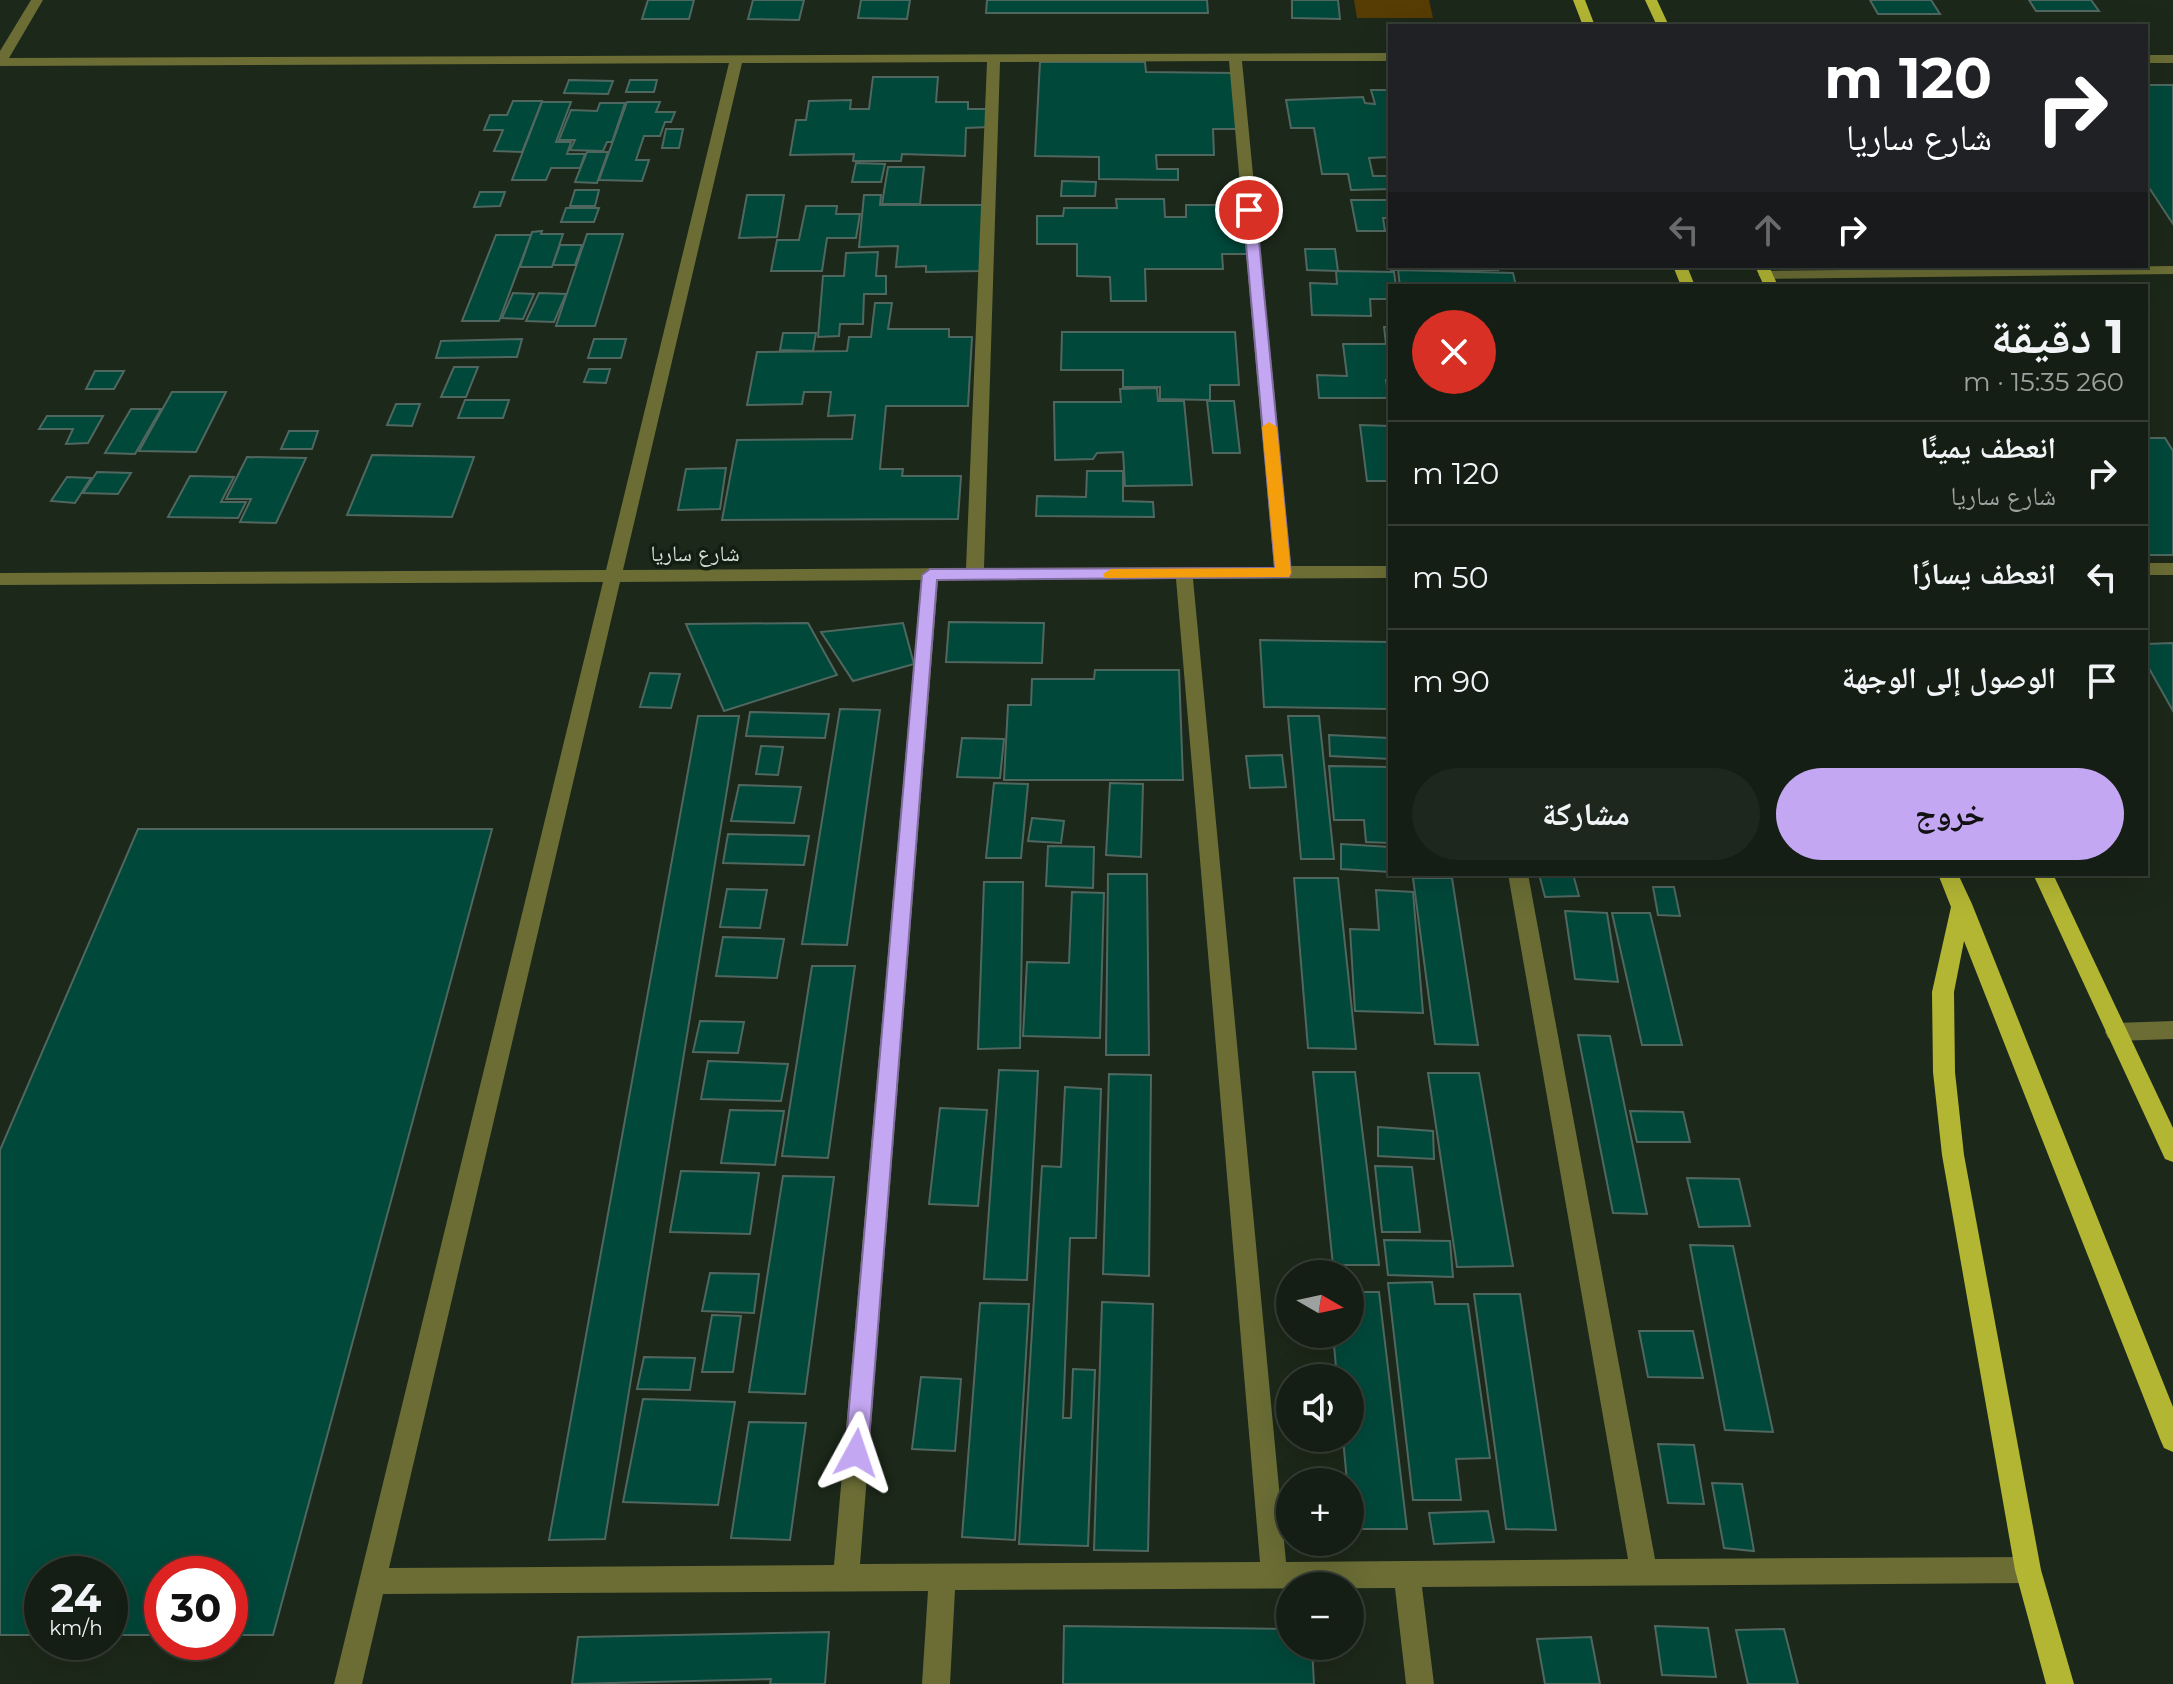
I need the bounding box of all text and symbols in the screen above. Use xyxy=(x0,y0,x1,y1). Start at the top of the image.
text: 120 m xyxy=(1824,44,1992,112)
icon: right xyxy=(2020,56,2124,160)
text: شارع ساريا xyxy=(1846,115,1992,159)
pin xyxy=(1215,176,1283,244)
icon: arrive xyxy=(1227,188,1271,232)
icon: left xyxy=(1662,208,1706,252)
icon: ahead xyxy=(1746,208,1790,252)
icon: right xyxy=(1830,208,1874,252)
text: 1 دقيقة xyxy=(1991,307,2124,365)
button: close xyxy=(1412,310,1496,394)
text: 260 m · 15:35 xyxy=(1963,366,2124,398)
text: انعطف يمينًا xyxy=(1920,429,2056,466)
icon: right xyxy=(2080,451,2124,495)
text: 120 m xyxy=(1412,455,1499,492)
text: شارع ساريا xyxy=(1951,480,2056,512)
street label: شارع ساريا xyxy=(650,540,740,567)
text: انعطف يسارًا xyxy=(1911,555,2056,592)
icon: left xyxy=(2080,555,2124,599)
text: 50 m xyxy=(1412,559,1489,596)
text: الوصول إلى الوجهة xyxy=(1842,659,2056,696)
icon: arrive xyxy=(2080,659,2124,703)
text: 90 m xyxy=(1412,663,1490,700)
button: مشاركة xyxy=(1412,768,1760,860)
button: خروج xyxy=(1776,768,2124,860)
north arrow xyxy=(1276,1260,1364,1348)
map controls xyxy=(1276,1260,1364,1660)
button: sound xyxy=(1276,1364,1364,1452)
position arrow xyxy=(814,1411,898,1495)
button: + xyxy=(1276,1468,1364,1556)
speed limit sign: 30 xyxy=(144,1556,248,1660)
button: − xyxy=(1276,1572,1364,1660)
text: 24 xyxy=(51,1573,101,1622)
text: km/h xyxy=(49,1616,103,1640)

